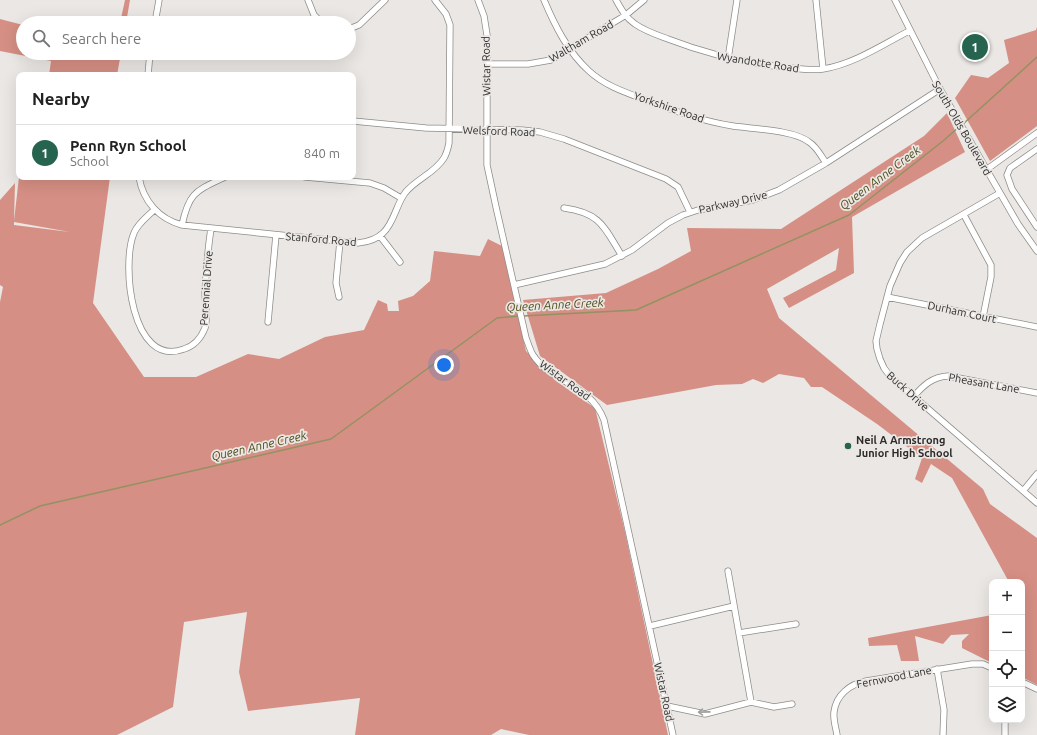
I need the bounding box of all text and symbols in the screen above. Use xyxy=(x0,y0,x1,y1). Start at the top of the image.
search box xyxy=(16,16,356,60)
street label: Waltham Road xyxy=(547,18,615,64)
icon: search xyxy=(30,27,52,49)
text: Search here xyxy=(62,30,141,47)
pin: 1 xyxy=(962,32,988,62)
street label: Wistar Road xyxy=(479,36,493,96)
street label: Wyandotte Road xyxy=(716,50,800,74)
street label: South Olds Boulevard xyxy=(930,79,994,177)
text: Nearby xyxy=(32,89,90,108)
street label: Yorkshire Road xyxy=(632,89,706,125)
street label: Welsford Road xyxy=(462,124,536,138)
text: Penn Ryn School xyxy=(70,137,186,154)
water label: Queen Anne Creek xyxy=(837,143,923,212)
text: 1 xyxy=(41,146,49,160)
text: 840 m xyxy=(304,146,340,160)
text: School xyxy=(70,154,109,168)
street label: Parkway Drive xyxy=(698,188,768,216)
street label: Stanford Road xyxy=(285,230,357,248)
street label: Perennial Drive xyxy=(197,250,215,326)
water label: Queen Anne Creek xyxy=(506,295,605,314)
street label: Durham Court xyxy=(926,299,998,325)
your location xyxy=(434,355,454,375)
street label: Wistar Road xyxy=(537,358,593,402)
street label: Buck Drive xyxy=(884,369,932,413)
street label: Pheasant Lane xyxy=(948,371,1020,395)
water label: Queen Anne Creek xyxy=(210,428,309,463)
place label: Neil A Armstrong Junior High School xyxy=(856,434,953,459)
marker: Neil A Armstrong Junior High School xyxy=(843,441,853,451)
map controls xyxy=(989,579,1025,723)
button: + xyxy=(989,579,1025,615)
button: − xyxy=(989,615,1025,651)
button: locate xyxy=(989,651,1025,687)
street label: Wistar Road xyxy=(652,661,676,723)
street label: Fernwood Lane xyxy=(855,664,933,690)
button: layers xyxy=(989,687,1025,723)
one-way arrow xyxy=(698,709,711,716)

